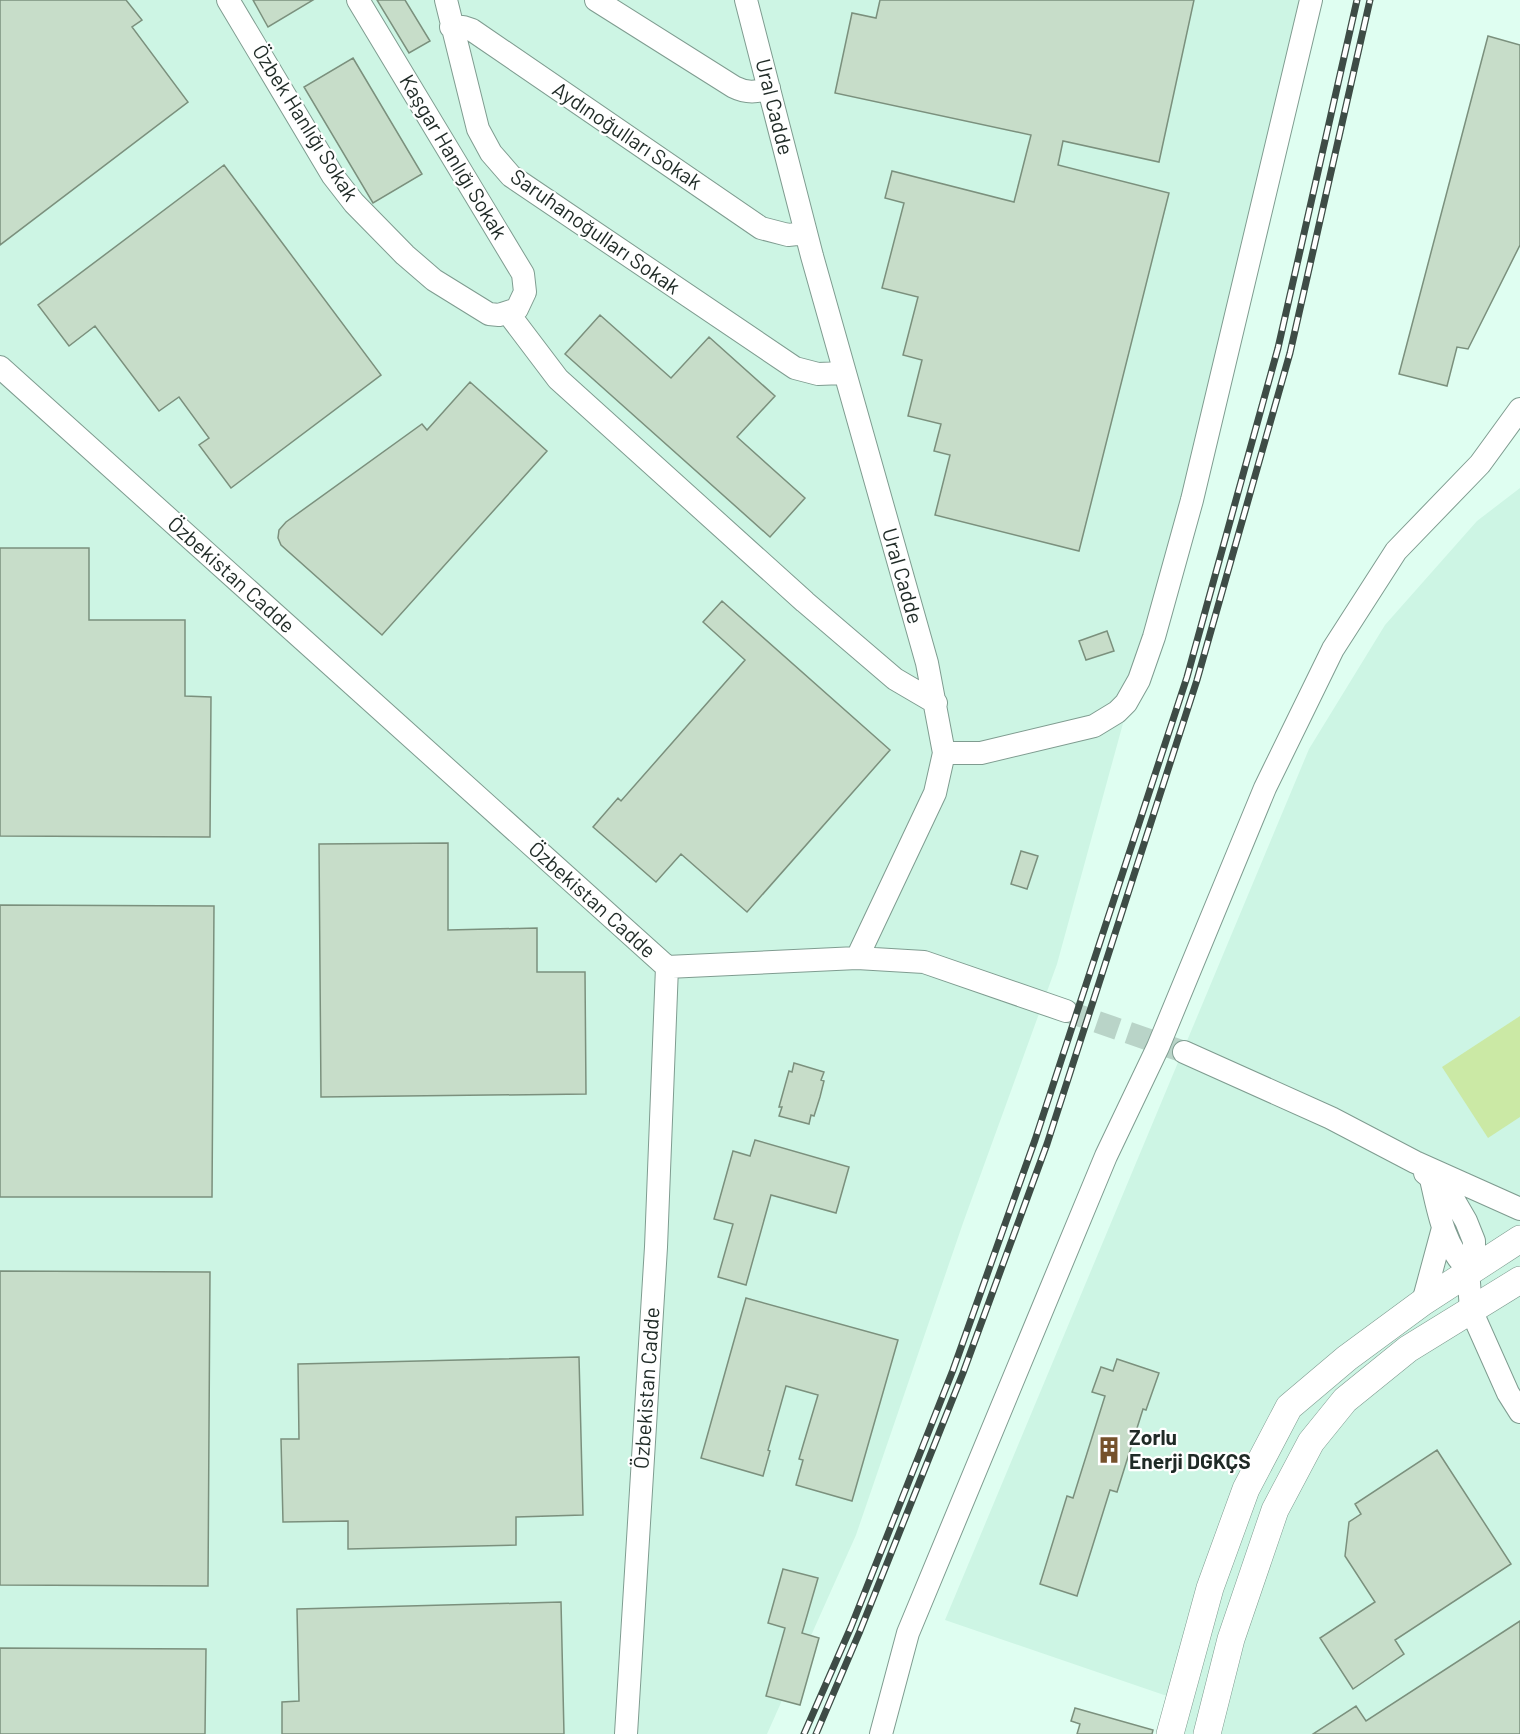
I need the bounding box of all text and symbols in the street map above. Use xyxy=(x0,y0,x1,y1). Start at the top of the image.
street label: Özbek Hanlığı Sokak xyxy=(248,39,365,205)
street label: Ural Cadde xyxy=(751,56,799,157)
street label: Kaşgar Hanlığı Sokak xyxy=(395,69,513,243)
street label: Aydınoğulları Sokak xyxy=(549,76,707,194)
street label: Saruhanoğulları Sokak xyxy=(506,163,685,299)
street label: Özbekistan Cadde xyxy=(163,510,301,637)
street label: Ural Cadde xyxy=(878,525,929,626)
street label: Özbekistan Cadde xyxy=(524,835,662,962)
street label: Özbekistan Cadde xyxy=(627,1306,664,1470)
place label: Zorlu Enerji DGKÇS xyxy=(1129,1424,1251,1473)
building icon: Zorlu Enerji DGKÇS xyxy=(1094,1435,1124,1465)

